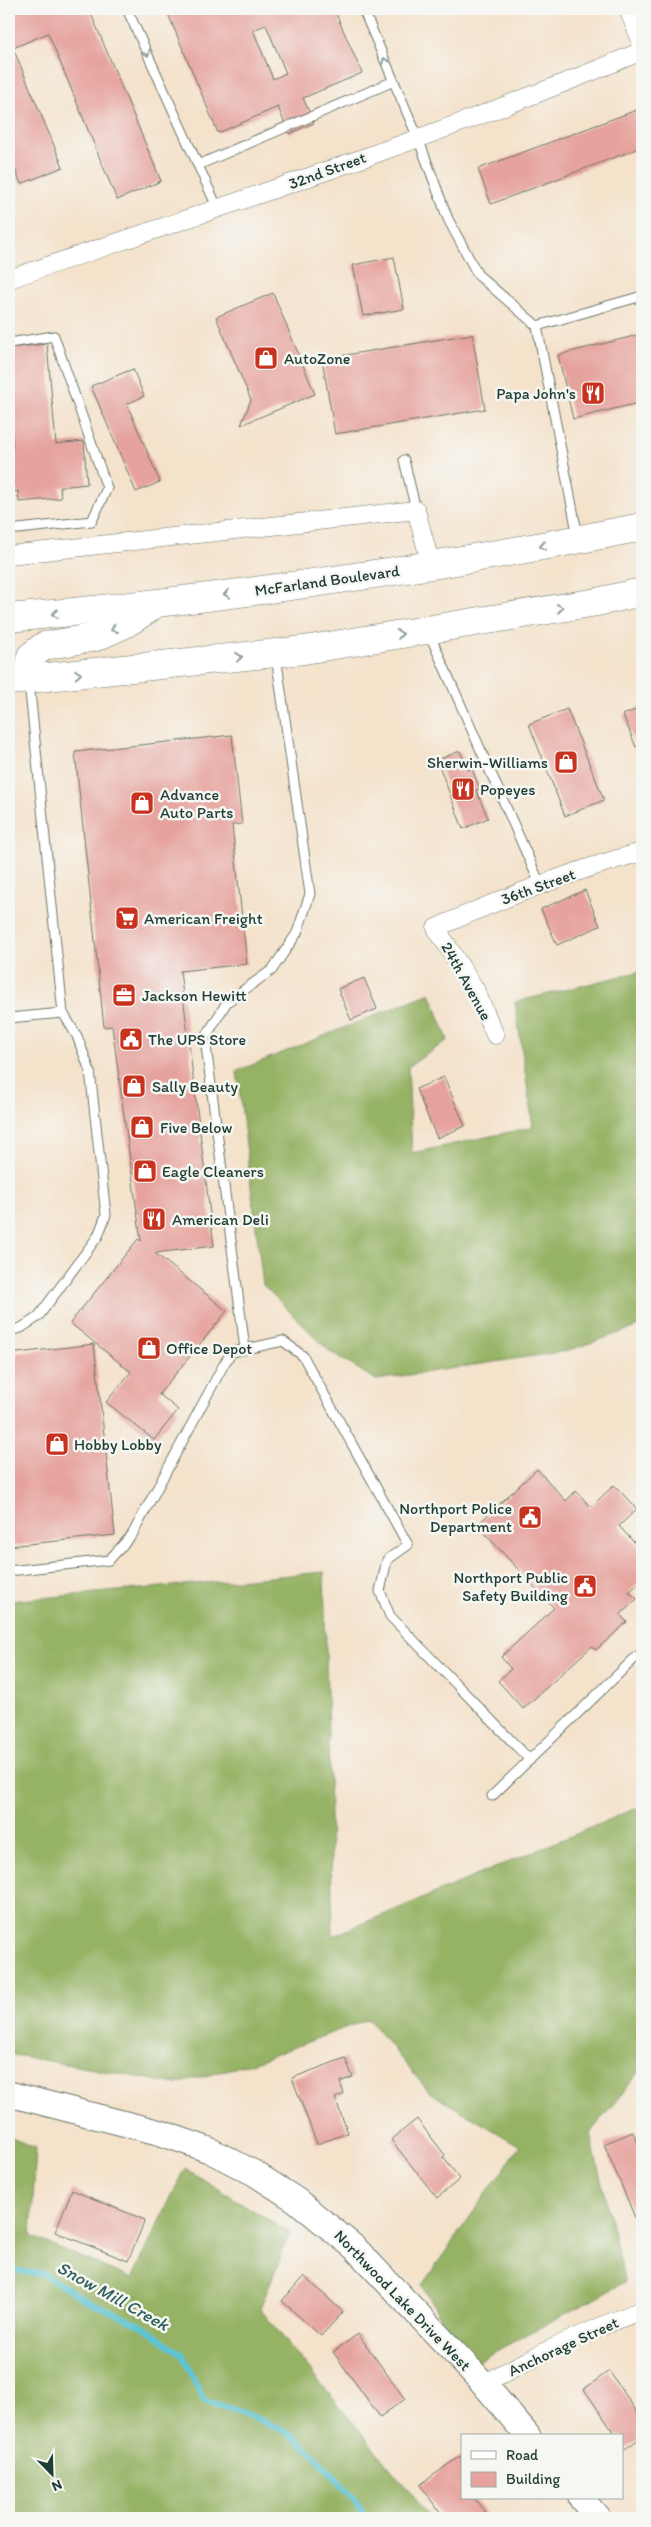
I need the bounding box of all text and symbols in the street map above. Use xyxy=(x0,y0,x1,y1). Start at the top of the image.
one-way arrow xyxy=(141,48,152,57)
one-way arrow xyxy=(381,57,392,66)
street label: 32nd Street xyxy=(286,148,368,193)
shop icon: AutoZone xyxy=(253,345,279,371)
place label: AutoZone xyxy=(284,349,350,368)
restaurant icon: Papa John's xyxy=(580,380,606,406)
place label: Papa John's xyxy=(496,384,576,403)
one-way arrow xyxy=(538,540,547,551)
street label: McFarland Boulevard xyxy=(253,561,401,600)
one-way arrow xyxy=(222,589,231,599)
one-way arrow xyxy=(557,603,565,614)
one-way arrow xyxy=(51,608,59,619)
one-way arrow xyxy=(110,622,119,633)
one-way arrow xyxy=(396,630,404,640)
one-way arrow xyxy=(236,652,244,663)
one-way arrow xyxy=(74,669,82,680)
shop icon: Sherwin-Williams xyxy=(553,749,579,775)
place label: Sherwin-Williams xyxy=(427,753,548,772)
restaurant icon: Popeyes xyxy=(450,776,476,802)
place label: Popeyes xyxy=(480,780,535,799)
place label: Advance Auto Parts xyxy=(160,785,233,822)
shop icon: Advance Auto Parts xyxy=(129,790,155,816)
street label: 36th Street xyxy=(498,864,578,909)
supermarket icon: American Freight xyxy=(114,905,140,931)
place label: American Freight xyxy=(144,909,263,928)
street label: 24th Avenue xyxy=(437,939,496,1024)
office icon: Jackson Hewitt xyxy=(111,982,137,1008)
place label: Jackson Hewitt xyxy=(142,986,247,1005)
public building icon: The UPS Store xyxy=(118,1026,144,1052)
place label: The UPS Store xyxy=(148,1030,246,1049)
shop icon: Sally Beauty xyxy=(121,1073,147,1099)
place label: Sally Beauty xyxy=(152,1077,238,1096)
shop icon: Five Below xyxy=(129,1114,155,1140)
place label: Five Below xyxy=(160,1118,232,1137)
shop icon: Eagle Cleaners xyxy=(132,1158,158,1184)
place label: Eagle Cleaners xyxy=(162,1162,264,1181)
restaurant icon: American Deli xyxy=(141,1206,167,1232)
place label: American Deli xyxy=(172,1210,269,1229)
shop icon: Office Depot xyxy=(136,1335,162,1361)
place label: Office Depot xyxy=(166,1339,252,1358)
shop icon: Hobby Lobby xyxy=(44,1431,70,1457)
place label: Hobby Lobby xyxy=(74,1435,162,1454)
place label: Northport Police Department xyxy=(399,1499,512,1536)
public building icon: Northport Police Department xyxy=(517,1504,543,1530)
place label: Northport Public Safety Building xyxy=(453,1568,569,1605)
public building icon: Northport Public Safety Building xyxy=(572,1573,598,1599)
street label: Northwood Lake Drive West xyxy=(330,2226,475,2375)
water label: Snow Mill Creek xyxy=(53,2256,174,2337)
street label: Anchorage Street xyxy=(505,2313,621,2380)
legend xyxy=(461,2434,624,2500)
text: Road xyxy=(506,2446,539,2464)
north arrow xyxy=(28,2450,78,2500)
text: Building xyxy=(506,2470,560,2488)
text: N xyxy=(49,2476,65,2495)

